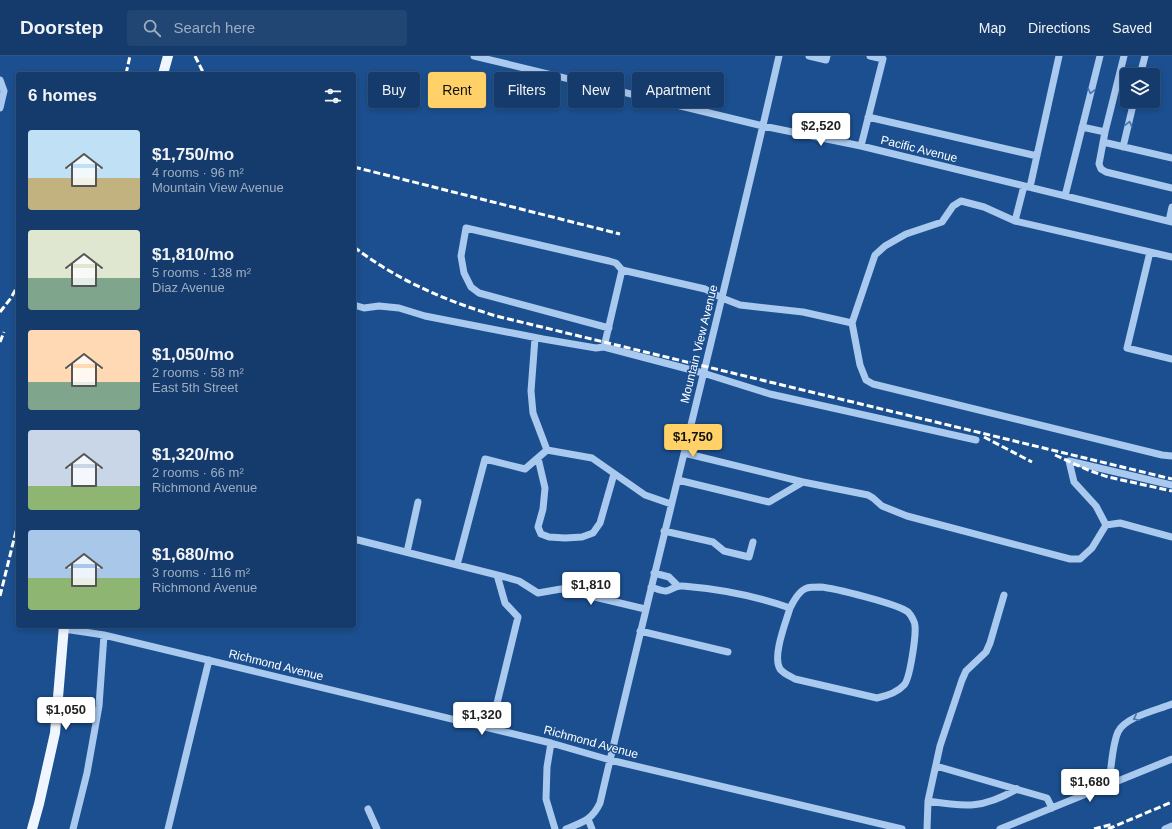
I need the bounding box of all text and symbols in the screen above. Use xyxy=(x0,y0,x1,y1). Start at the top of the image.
search box xyxy=(127,10,407,46)
text: Doorstep xyxy=(20,17,103,38)
icon: search xyxy=(141,17,163,39)
text: Search here xyxy=(173,19,255,36)
text: Map xyxy=(979,20,1006,36)
text: Directions xyxy=(1028,20,1090,36)
text: Saved xyxy=(1112,20,1152,36)
map controls xyxy=(1120,68,1160,108)
button: layers xyxy=(1120,68,1160,108)
chip: Buy xyxy=(368,72,420,108)
chip: Rent xyxy=(428,72,486,108)
chip: Filters xyxy=(494,72,560,108)
chip: New xyxy=(568,72,624,108)
chip: Apartment xyxy=(632,72,724,108)
icon: filters xyxy=(322,85,344,107)
text: 6 homes xyxy=(28,86,97,105)
one-way arrow xyxy=(1087,88,1096,95)
pin: $2,520 xyxy=(788,113,854,147)
text: $2,520 xyxy=(801,118,841,133)
one-way arrow xyxy=(1124,121,1132,127)
street label: Pacific Avenue xyxy=(879,133,959,165)
text: $1,750/mo xyxy=(152,145,234,164)
icon: home xyxy=(60,146,108,194)
text: 4 rooms · 96 m² xyxy=(152,165,244,180)
text: Mountain View Avenue xyxy=(152,180,284,195)
text: $1,810/mo xyxy=(152,245,234,264)
icon: home xyxy=(60,246,108,294)
text: 5 rooms · 138 m² xyxy=(152,265,251,280)
text: Diaz Avenue xyxy=(152,280,225,295)
street label: Mountain View Avenue xyxy=(677,283,721,405)
text: $1,050/mo xyxy=(152,345,234,364)
icon: home xyxy=(60,346,108,394)
text: 2 rooms · 58 m² xyxy=(152,365,244,380)
text: East 5th Street xyxy=(152,380,238,395)
pin: $1,750 xyxy=(660,424,726,458)
text: $1,750 xyxy=(673,429,713,444)
text: $1,320/mo xyxy=(152,445,234,464)
icon: home xyxy=(60,446,108,494)
text: 2 rooms · 66 m² xyxy=(152,465,244,480)
text: Richmond Avenue xyxy=(152,480,257,495)
text: $1,680/mo xyxy=(152,545,234,564)
icon: home xyxy=(60,546,108,594)
text: 3 rooms · 116 m² xyxy=(152,565,250,580)
pin: $1,810 xyxy=(558,572,624,606)
text: $1,810 xyxy=(571,577,611,592)
text: Richmond Avenue xyxy=(152,580,257,595)
street label: Richmond Avenue xyxy=(227,646,325,684)
pin: $1,050 xyxy=(33,697,99,731)
text: $1,050 xyxy=(46,702,86,717)
pin: $1,320 xyxy=(449,702,515,736)
text: $1,320 xyxy=(462,707,502,722)
one-way arrow xyxy=(1132,713,1140,721)
street label: Richmond Avenue xyxy=(542,723,640,761)
pin: $1,680 xyxy=(1057,769,1123,803)
text: $1,680 xyxy=(1070,774,1110,789)

